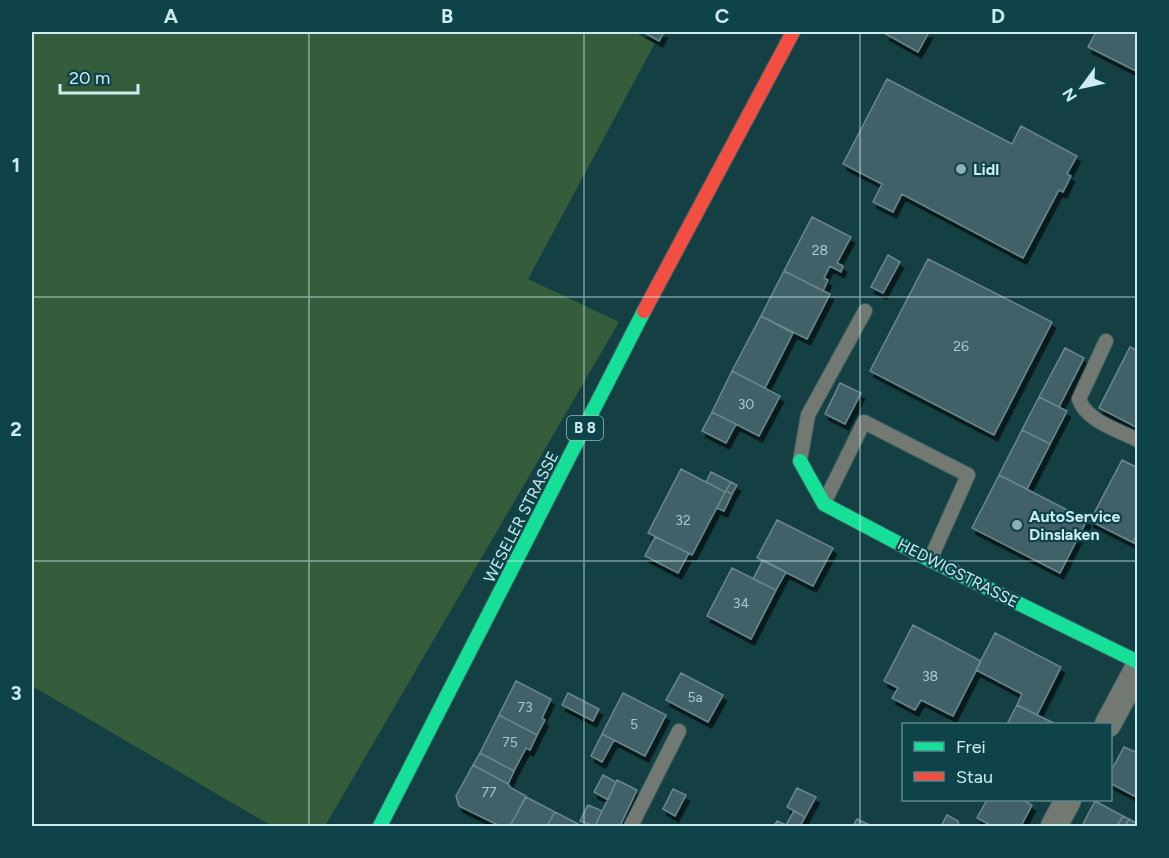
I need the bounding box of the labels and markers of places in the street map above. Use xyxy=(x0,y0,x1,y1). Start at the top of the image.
place label: Lidl xyxy=(973,160,999,179)
marker: Lidl xyxy=(954,162,968,176)
place label: AutoService Dinslaken xyxy=(1029,507,1121,544)
marker: AutoService Dinslaken xyxy=(1010,518,1024,532)

